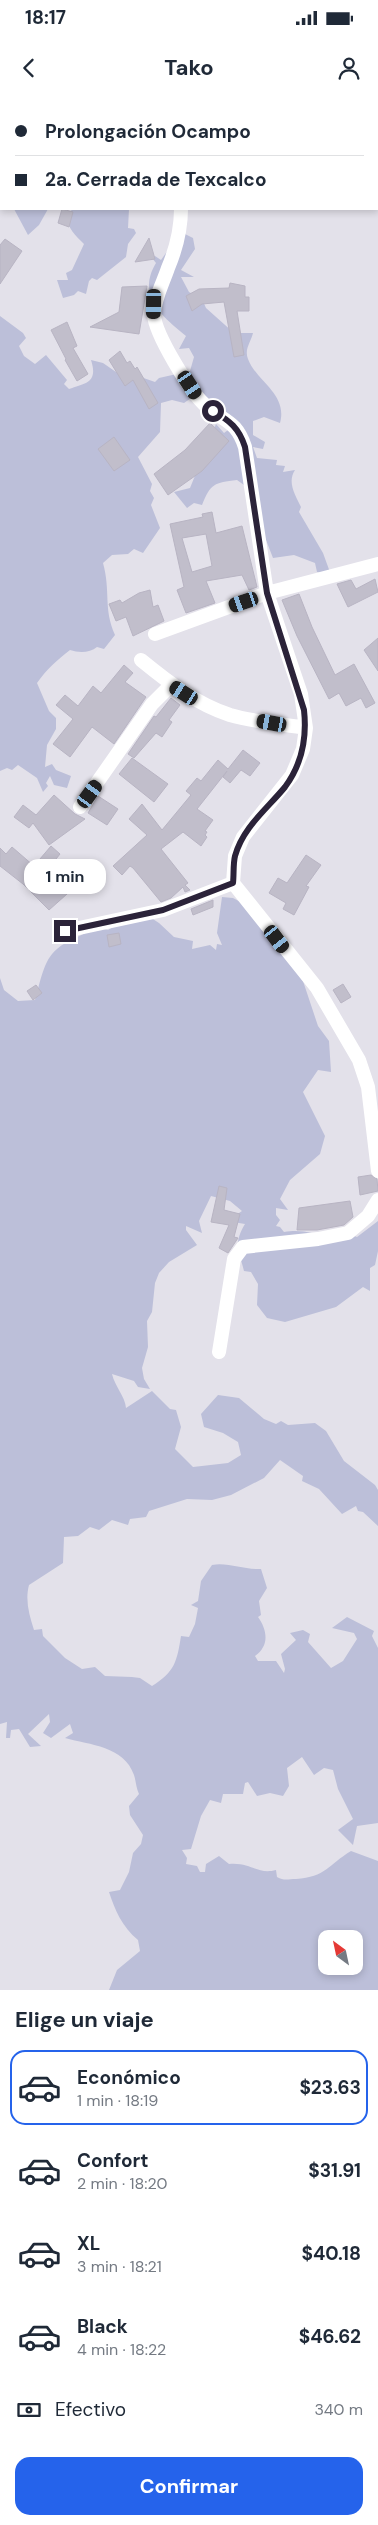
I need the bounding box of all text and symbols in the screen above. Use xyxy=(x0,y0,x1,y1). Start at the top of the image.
text: 18:17 xyxy=(25,5,66,30)
text: Tako xyxy=(164,53,214,82)
icon: back xyxy=(15,54,43,82)
icon: person xyxy=(335,54,363,82)
text: Prolongación Ocampo xyxy=(45,119,251,144)
text: 2a. Cerrada de Texcalco xyxy=(45,167,267,192)
car xyxy=(146,289,161,319)
car xyxy=(175,368,204,402)
route start xyxy=(202,400,224,422)
car xyxy=(227,590,260,614)
car xyxy=(167,679,200,707)
car xyxy=(255,713,288,733)
car xyxy=(75,777,104,811)
callout: 1 min xyxy=(24,858,106,894)
text: 1 min xyxy=(46,866,84,887)
route end xyxy=(54,920,76,942)
car xyxy=(261,923,292,955)
north arrow xyxy=(318,1930,362,1975)
map controls xyxy=(318,1930,363,1975)
text: Elige un viaje xyxy=(15,2005,154,2034)
icon: car xyxy=(17,2065,62,2110)
text: Económico xyxy=(77,2065,181,2090)
text: $23.63 xyxy=(299,2075,361,2100)
text: 1 min · 18:19 xyxy=(77,2090,158,2111)
icon: car xyxy=(17,2148,62,2193)
text: Confort xyxy=(77,2148,149,2173)
text: $31.91 xyxy=(308,2158,361,2183)
text: 2 min · 18:20 xyxy=(77,2173,167,2194)
icon: car xyxy=(17,2231,62,2276)
text: XL xyxy=(77,2231,100,2256)
text: $40.18 xyxy=(301,2241,361,2266)
text: 3 min · 18:21 xyxy=(77,2256,162,2277)
icon: car xyxy=(17,2314,62,2359)
text: Black xyxy=(77,2314,128,2339)
text: $46.62 xyxy=(299,2324,361,2349)
text: 4 min · 18:22 xyxy=(77,2339,166,2360)
icon: cash xyxy=(15,2396,43,2424)
text: Efectivo xyxy=(55,2397,126,2422)
text: 340 m xyxy=(314,2399,363,2420)
button: Confirmar xyxy=(15,2457,363,2515)

